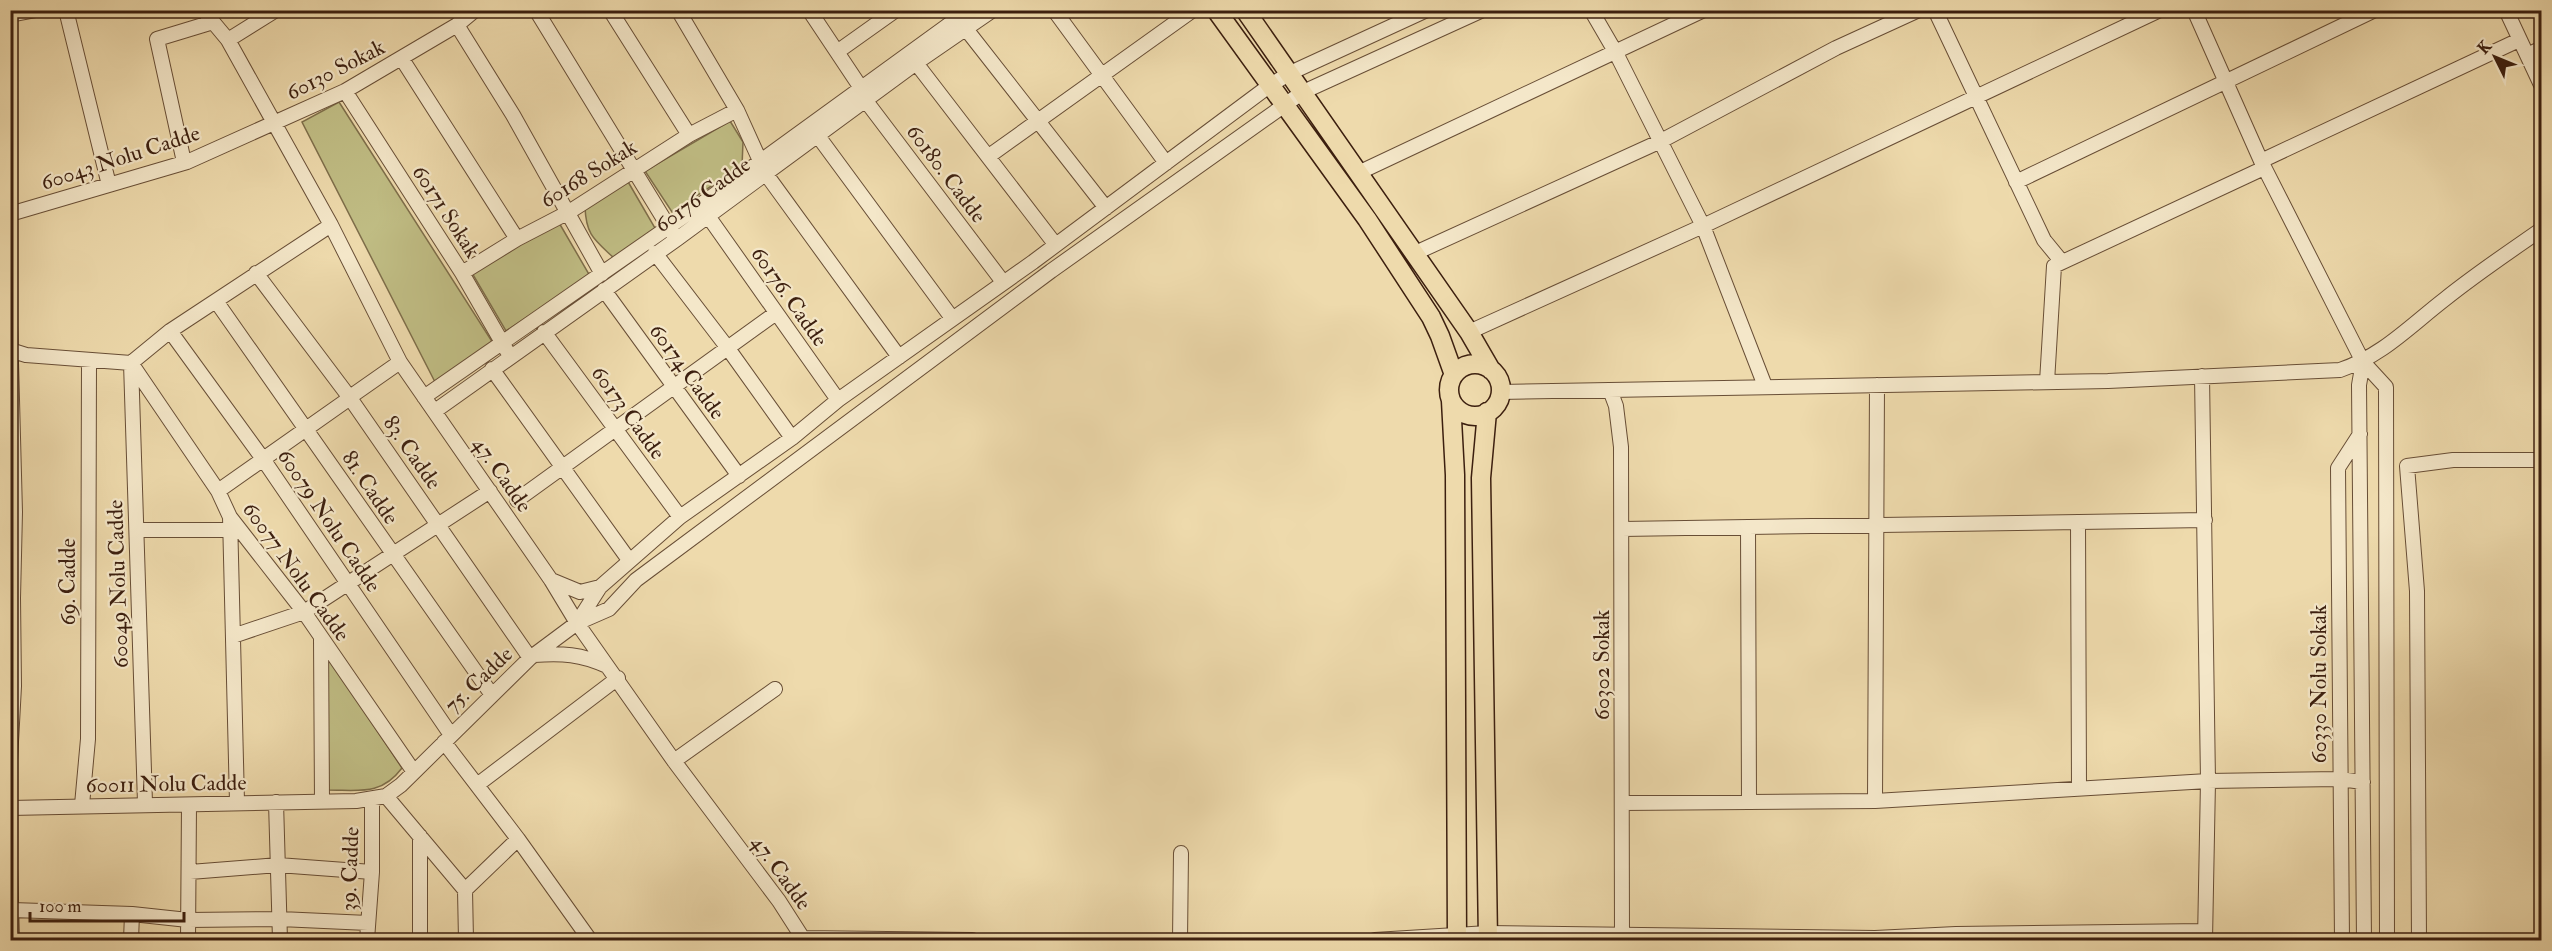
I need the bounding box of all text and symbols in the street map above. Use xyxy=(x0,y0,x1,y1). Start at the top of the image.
north arrow xyxy=(2465,27,2525,87)
street label: 60130 Sokak xyxy=(281,33,390,107)
text: K xyxy=(2474,36,2496,58)
street label: 60043 Nolu Cadde xyxy=(37,119,203,197)
street label: 60180. Cadde xyxy=(900,119,992,229)
street label: 60168 Sokak xyxy=(535,133,642,215)
street label: 60176 Cadde xyxy=(649,151,756,239)
street label: 60171 Sokak xyxy=(406,160,487,264)
street label: 60176. Cadde xyxy=(744,241,834,352)
street label: 60174 Cadde xyxy=(643,318,731,425)
street label: 60173 Cadde xyxy=(585,360,672,465)
street label: 83. Cadde xyxy=(377,410,448,495)
street label: 47. Cadde xyxy=(466,431,538,518)
street label: 60079 Nolu Cadde xyxy=(271,444,387,598)
street label: 81. Cadde xyxy=(335,445,405,530)
street label: 60077 Nolu Cadde xyxy=(236,496,356,647)
street label: 60049 Nolu Cadde xyxy=(101,499,135,669)
street label: 69. Cadde xyxy=(54,538,82,626)
street label: 60330 Nolu Sokak xyxy=(2305,604,2333,764)
street label: 60302 Sokak xyxy=(1588,609,1616,720)
street label: 75. Cadde xyxy=(439,640,519,719)
street label: 60011 Nolu Cadde xyxy=(85,769,247,799)
street label: 39. Cadde xyxy=(335,826,365,912)
street label: 47. Cadde xyxy=(745,830,818,916)
scale bar xyxy=(30,885,184,923)
text: 100 m xyxy=(39,895,82,918)

